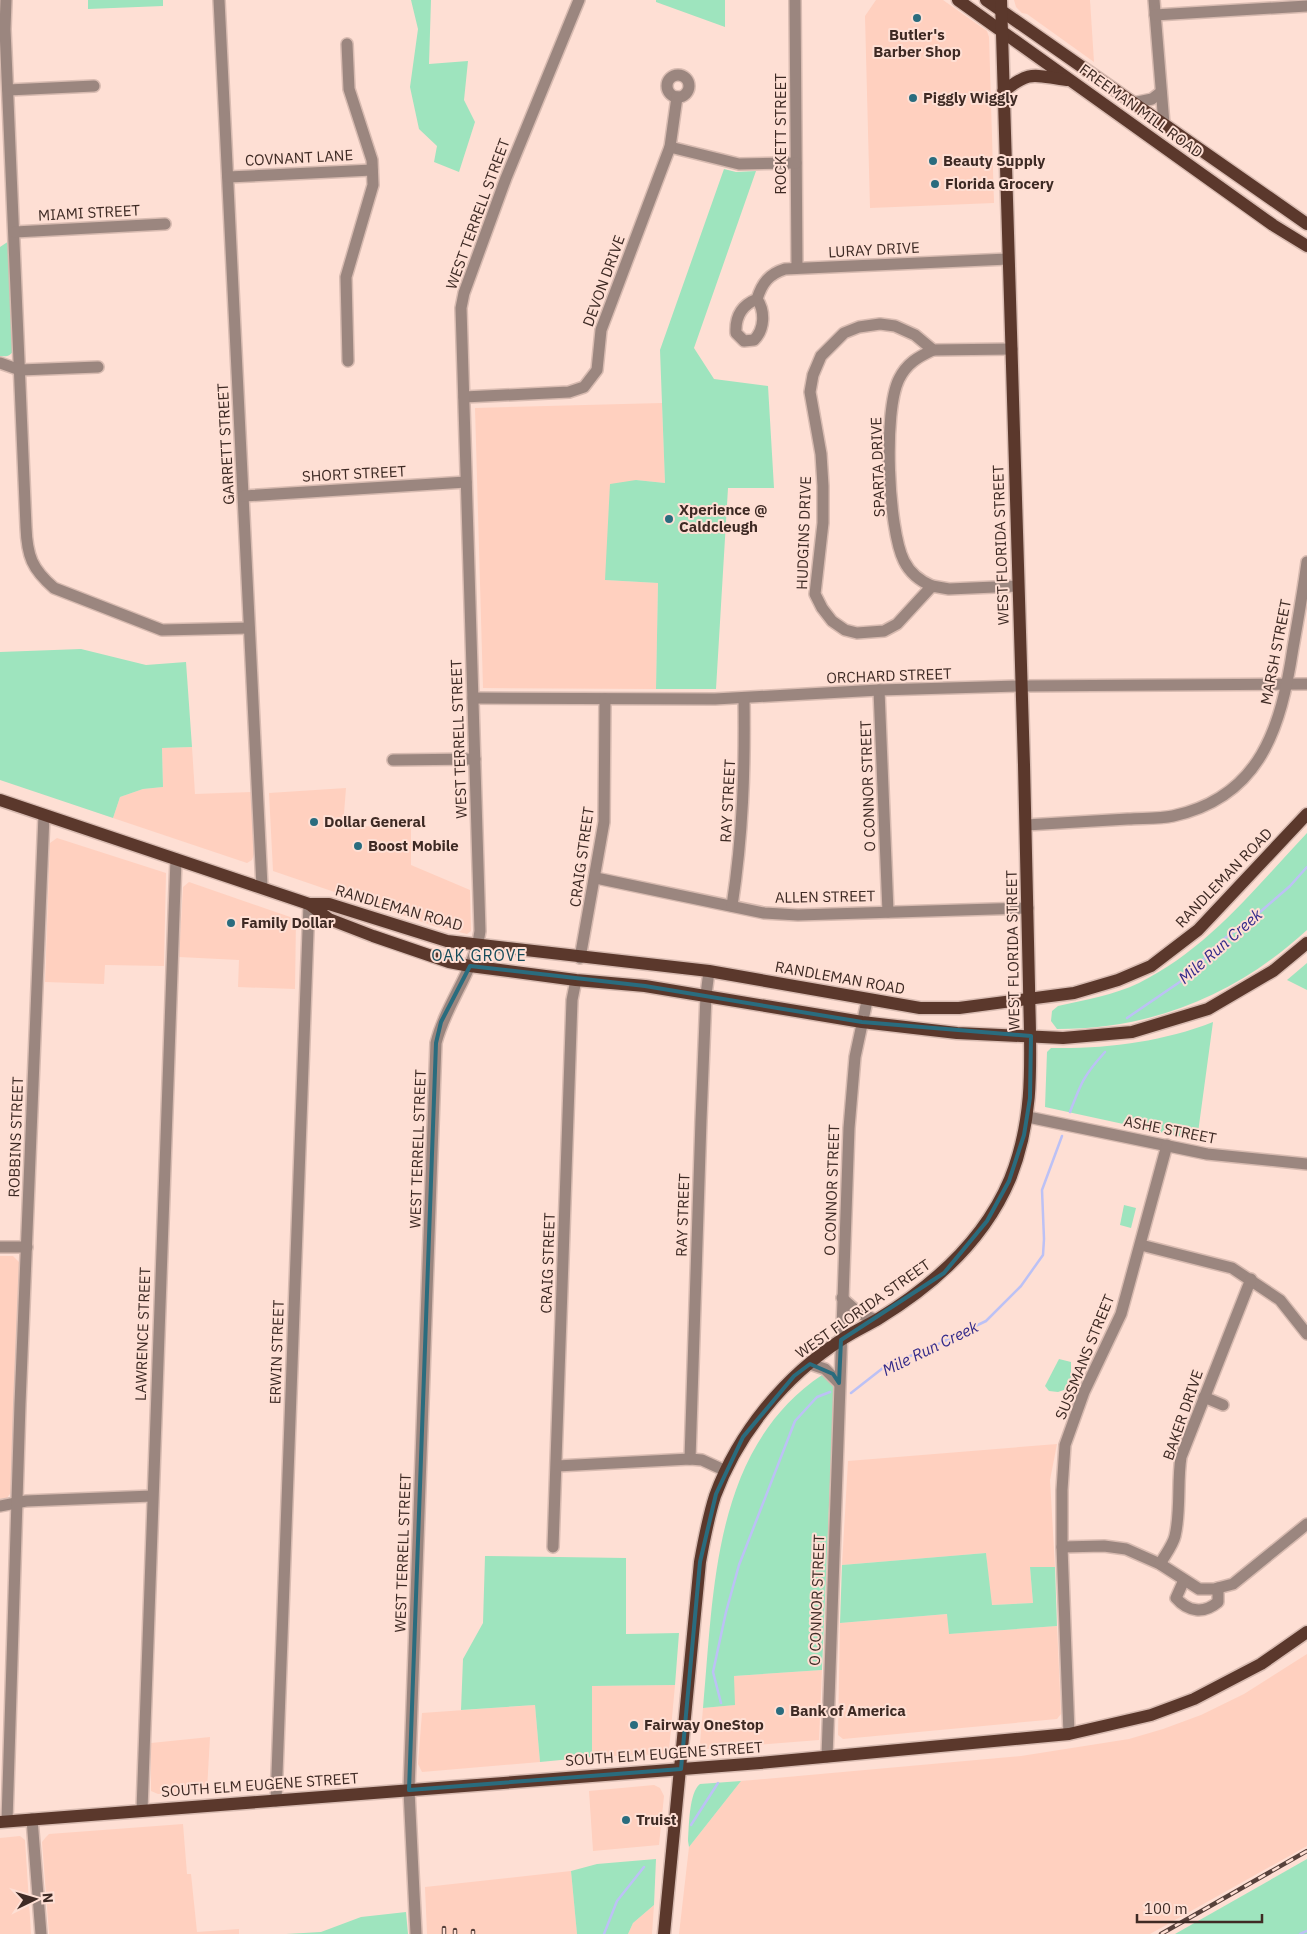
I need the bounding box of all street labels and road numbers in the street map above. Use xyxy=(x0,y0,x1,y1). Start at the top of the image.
street label: FREEMAN MILL ROAD xyxy=(1076,60,1207,162)
street label: ROCKETT STREET xyxy=(771,73,790,195)
street label: WEST TERRELL STREET xyxy=(441,135,514,292)
street label: COVNANT LANE xyxy=(244,145,354,170)
street label: MIAMI STREET xyxy=(37,200,141,225)
street label: DEVON DRIVE xyxy=(578,233,629,329)
street label: LURAY DRIVE xyxy=(828,238,920,261)
street label: GARRETT STREET xyxy=(213,382,238,505)
street label: SPARTA DRIVE xyxy=(866,417,889,517)
street label: SHORT STREET xyxy=(302,461,407,486)
street label: WEST FLORIDA STREET xyxy=(988,464,1013,625)
street label: HUDGINS DRIVE xyxy=(792,476,815,590)
street label: MARSH STREET xyxy=(1256,597,1295,706)
street label: WEST TERRELL STREET xyxy=(446,659,471,819)
street label: ORCHARD STREET xyxy=(826,664,952,687)
street label: O CONNOR STREET xyxy=(856,719,879,852)
street label: RAY STREET xyxy=(716,758,739,843)
street label: CRAIG STREET xyxy=(565,805,598,908)
street label: RANDLEMAN ROAD xyxy=(1171,824,1276,932)
street label: WEST FLORIDA STREET xyxy=(1002,869,1023,1030)
street label: RANDLEMAN ROAD xyxy=(333,880,465,935)
street label: ALLEN STREET xyxy=(775,886,876,907)
street label: RANDLEMAN ROAD xyxy=(774,957,907,998)
street label: WEST TERRELL STREET xyxy=(405,1069,430,1229)
street label: ROBBINS STREET xyxy=(4,1076,27,1198)
street label: ASHE STREET xyxy=(1122,1111,1218,1148)
street label: O CONNOR STREET xyxy=(820,1123,843,1256)
street label: RAY STREET xyxy=(672,1172,693,1257)
street label: CRAIG STREET xyxy=(536,1212,559,1314)
street label: WEST FLORIDA STREET xyxy=(792,1255,934,1362)
street label: LAWRENCE STREET xyxy=(131,1266,154,1401)
street label: SUSSMANS STREET xyxy=(1051,1291,1119,1422)
street label: ERWIN STREET xyxy=(265,1299,288,1405)
street label: BAKER DRIVE xyxy=(1158,1367,1207,1462)
street label: WEST TERRELL STREET xyxy=(390,1473,415,1633)
street label: O CONNOR STREET xyxy=(805,1533,828,1666)
street label: SOUTH ELM EUGENE STREET xyxy=(565,1737,764,1770)
street label: SOUTH ELM EUGENE STREET xyxy=(161,1768,360,1801)

